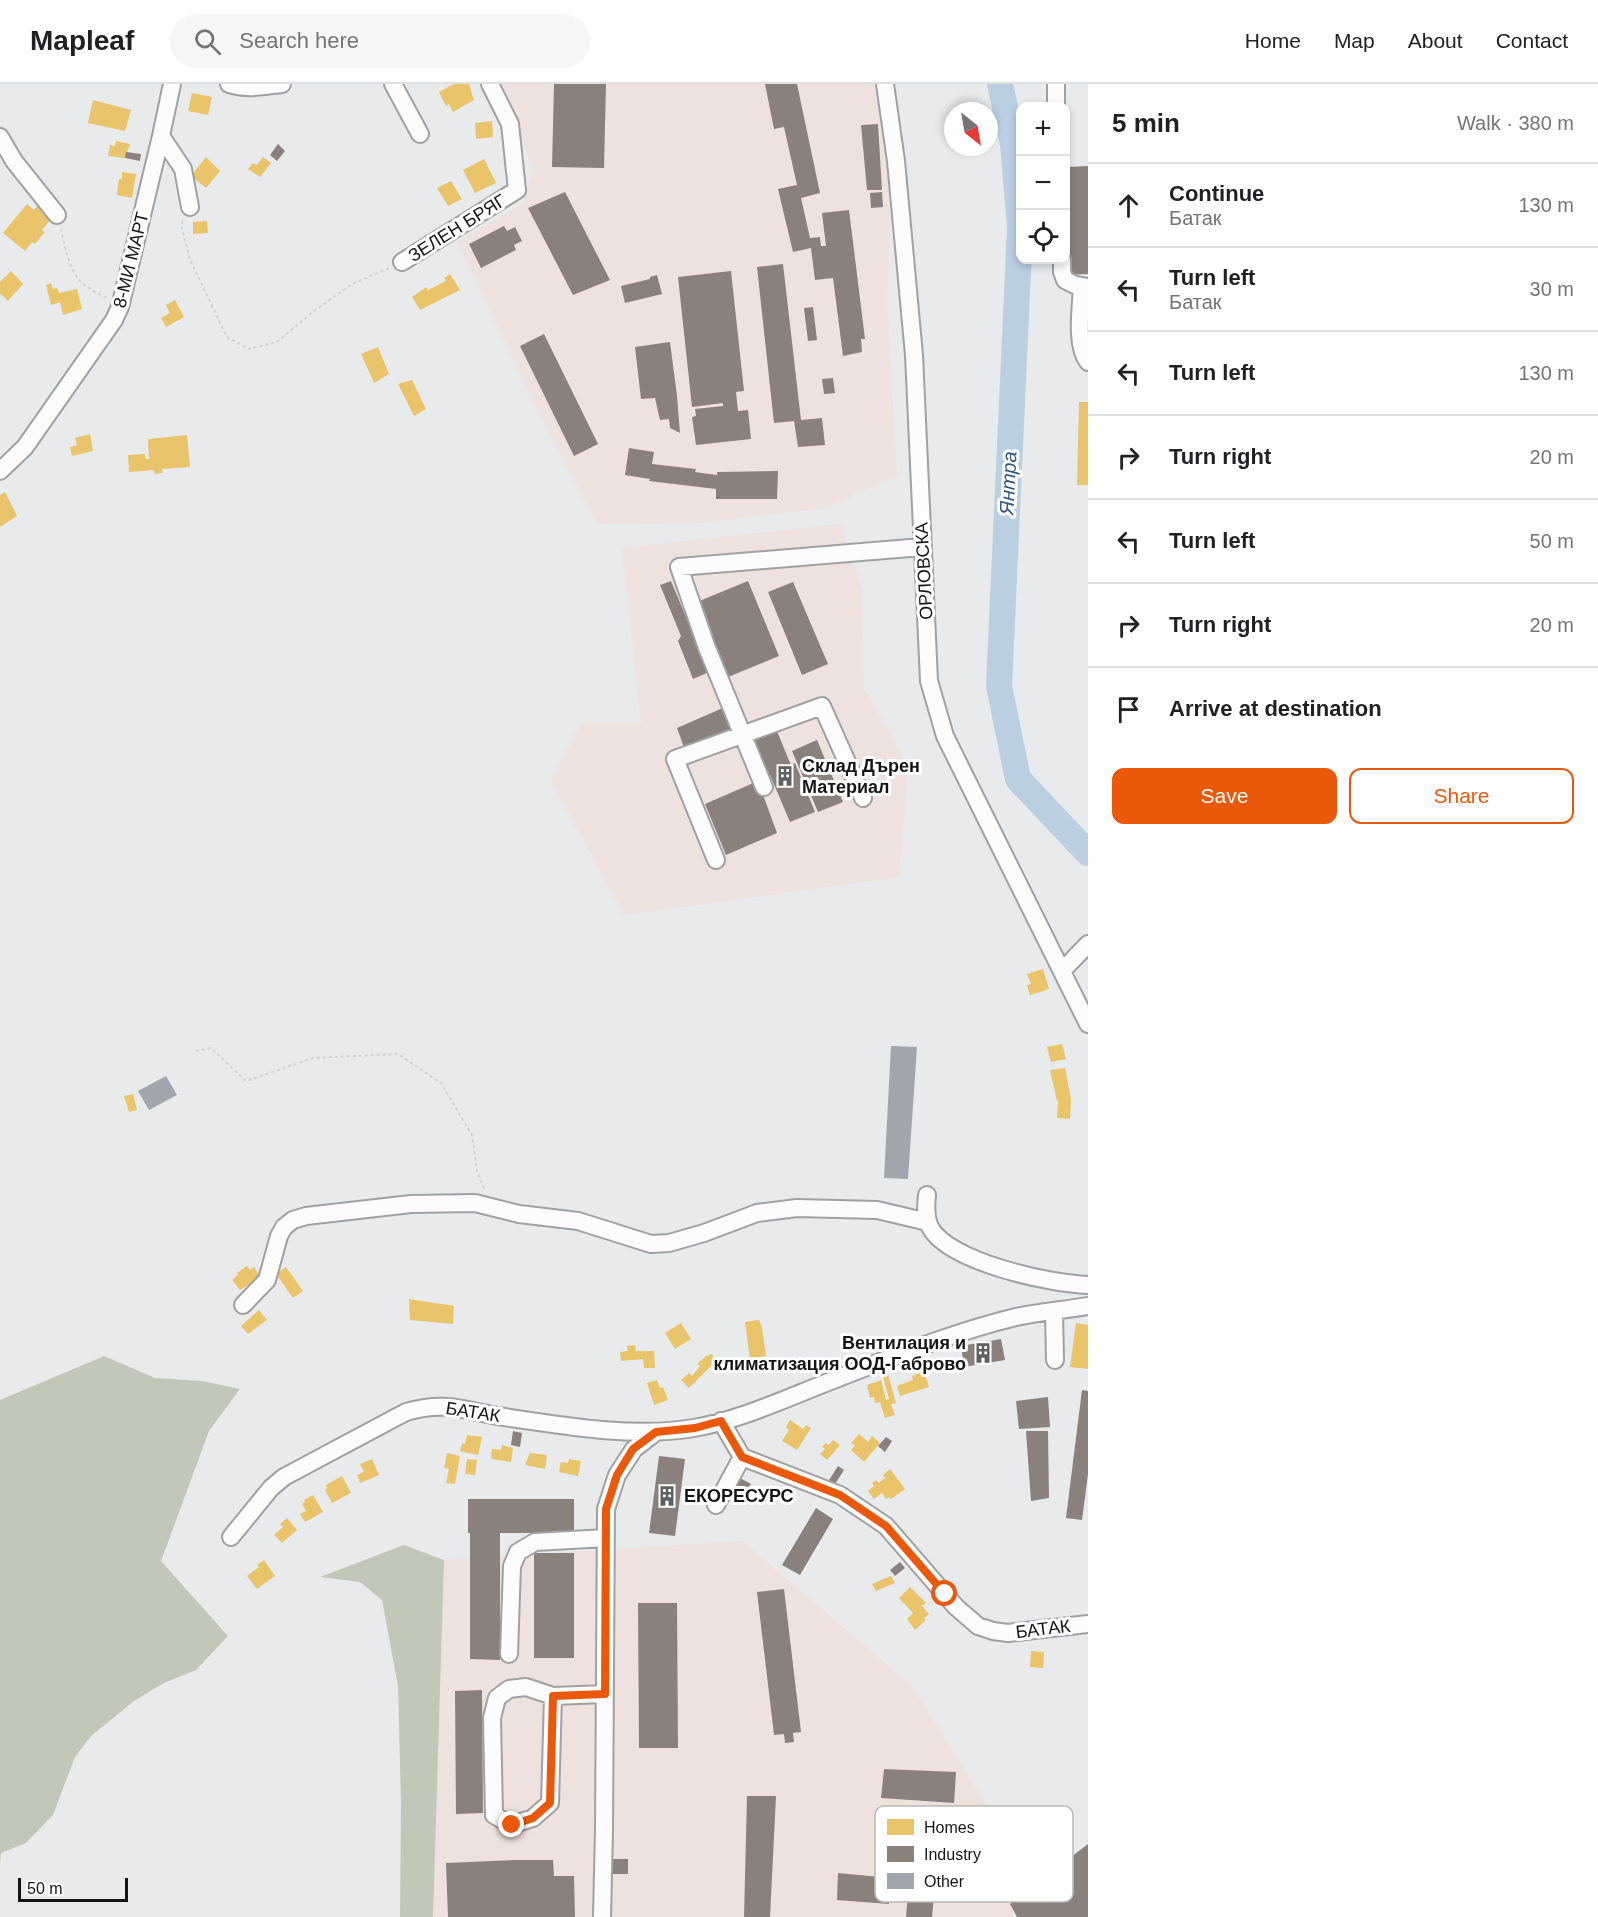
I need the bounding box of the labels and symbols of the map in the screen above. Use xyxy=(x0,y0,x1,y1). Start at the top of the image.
north arrow xyxy=(944,102,998,156)
street label: ЗЕЛЕН БРЯГ xyxy=(405,190,510,266)
street label: 8-МИ МАРТ xyxy=(109,210,153,310)
water label: Янтра xyxy=(995,451,1021,516)
street label: ОРЛОВСКА xyxy=(911,522,937,620)
place label: Склад Дърен Материал xyxy=(802,756,920,797)
building icon: Склад Дърен Материал xyxy=(773,764,797,788)
place label: Вентилация и климатизация ООД-Габрово xyxy=(713,1333,966,1374)
building icon: Вентилация и климатизация ООД-Габрово xyxy=(971,1341,995,1365)
street label: БАТАК xyxy=(444,1398,502,1426)
building icon: ЕКОРЕСУРС xyxy=(655,1484,679,1508)
place label: ЕКОРЕСУРС xyxy=(684,1486,794,1506)
route start xyxy=(931,1580,957,1606)
street label: БАТАК xyxy=(1015,1616,1072,1642)
legend xyxy=(875,1806,1073,1902)
route end xyxy=(498,1811,524,1837)
text: Homes xyxy=(924,1819,975,1836)
text: Industry xyxy=(924,1846,981,1863)
text: Other xyxy=(924,1873,965,1890)
scale bar xyxy=(18,1875,128,1902)

